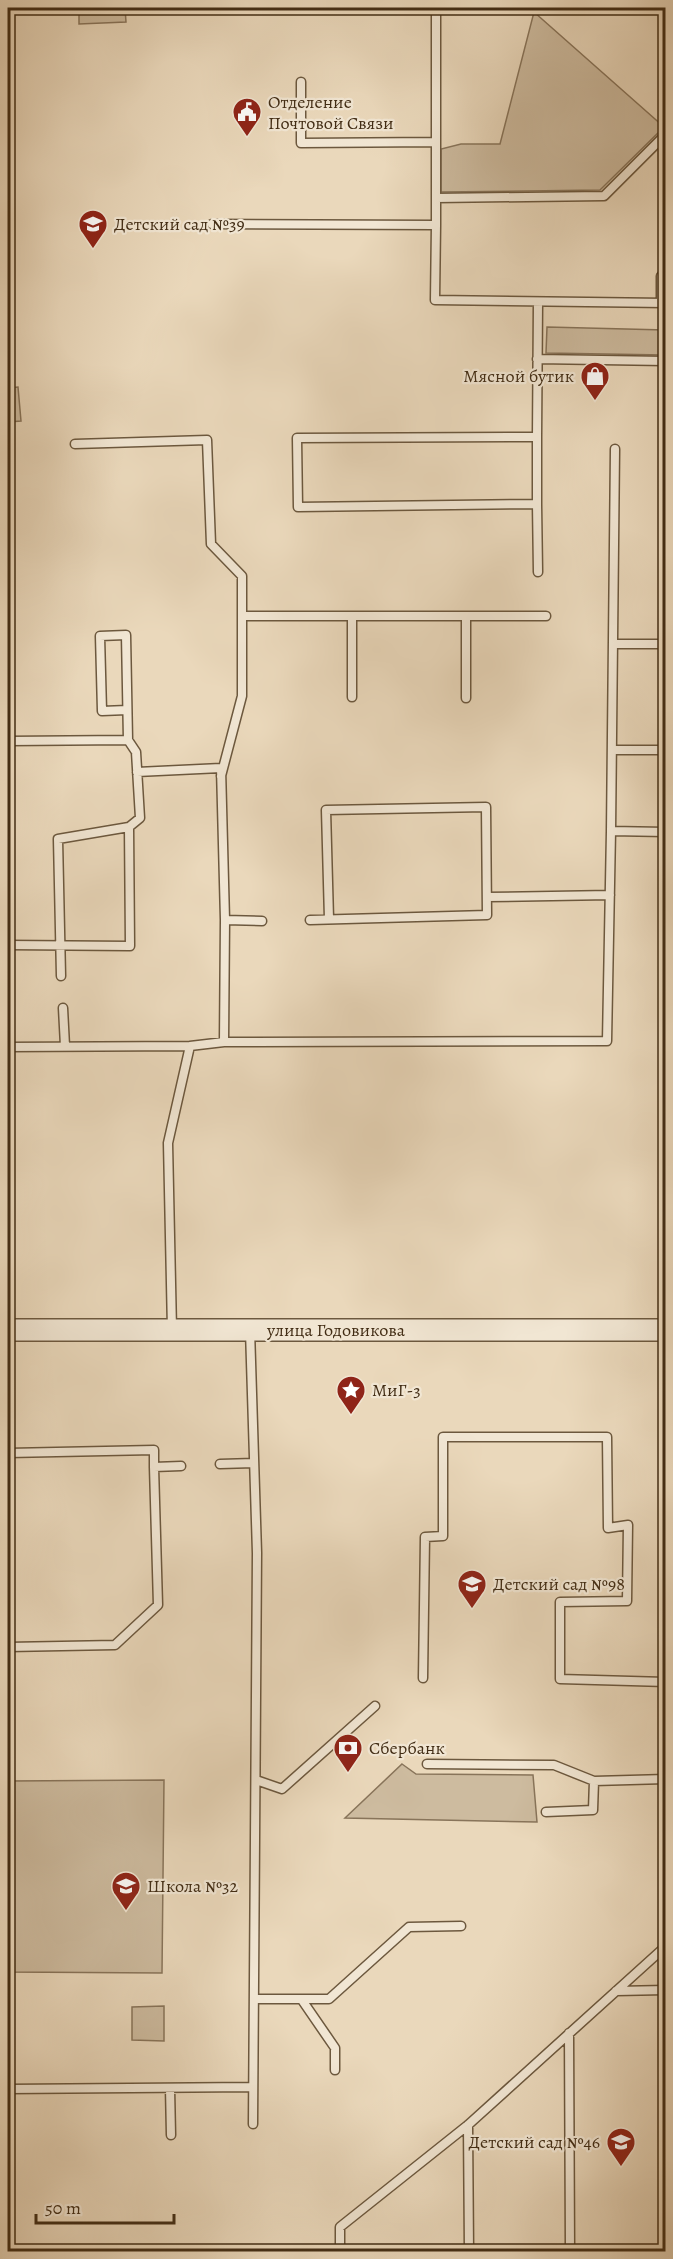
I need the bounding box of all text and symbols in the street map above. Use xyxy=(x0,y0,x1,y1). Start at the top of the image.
place label: Отделение Почтовой Связи xyxy=(268,90,393,135)
public building icon: Отделение Почтовой Связи xyxy=(231,96,263,138)
school or university icon: Детский сад №39 xyxy=(77,208,109,250)
place label: Детский сад №39 xyxy=(114,212,245,236)
shop icon: Мясной бутик xyxy=(579,360,611,402)
place label: Мясной бутик xyxy=(463,364,574,388)
street label: улица Годовикова xyxy=(266,1318,406,1342)
place icon: МиГ-3 xyxy=(335,1374,367,1416)
place label: МиГ-3 xyxy=(372,1378,421,1402)
school or university icon: Детский сад №98 xyxy=(456,1568,488,1610)
place label: Детский сад №98 xyxy=(493,1572,625,1596)
bank icon: Сбербанк xyxy=(332,1732,364,1774)
place label: Сбербанк xyxy=(369,1736,445,1760)
school or university icon: Школа №32 xyxy=(110,1870,142,1912)
place label: Школа №32 xyxy=(147,1874,239,1898)
school or university icon: Детский сад №46 xyxy=(605,2126,637,2168)
place label: Детский сад №46 xyxy=(469,2130,600,2154)
scale bar xyxy=(36,2187,174,2225)
text: 50 m xyxy=(45,2196,81,2220)

